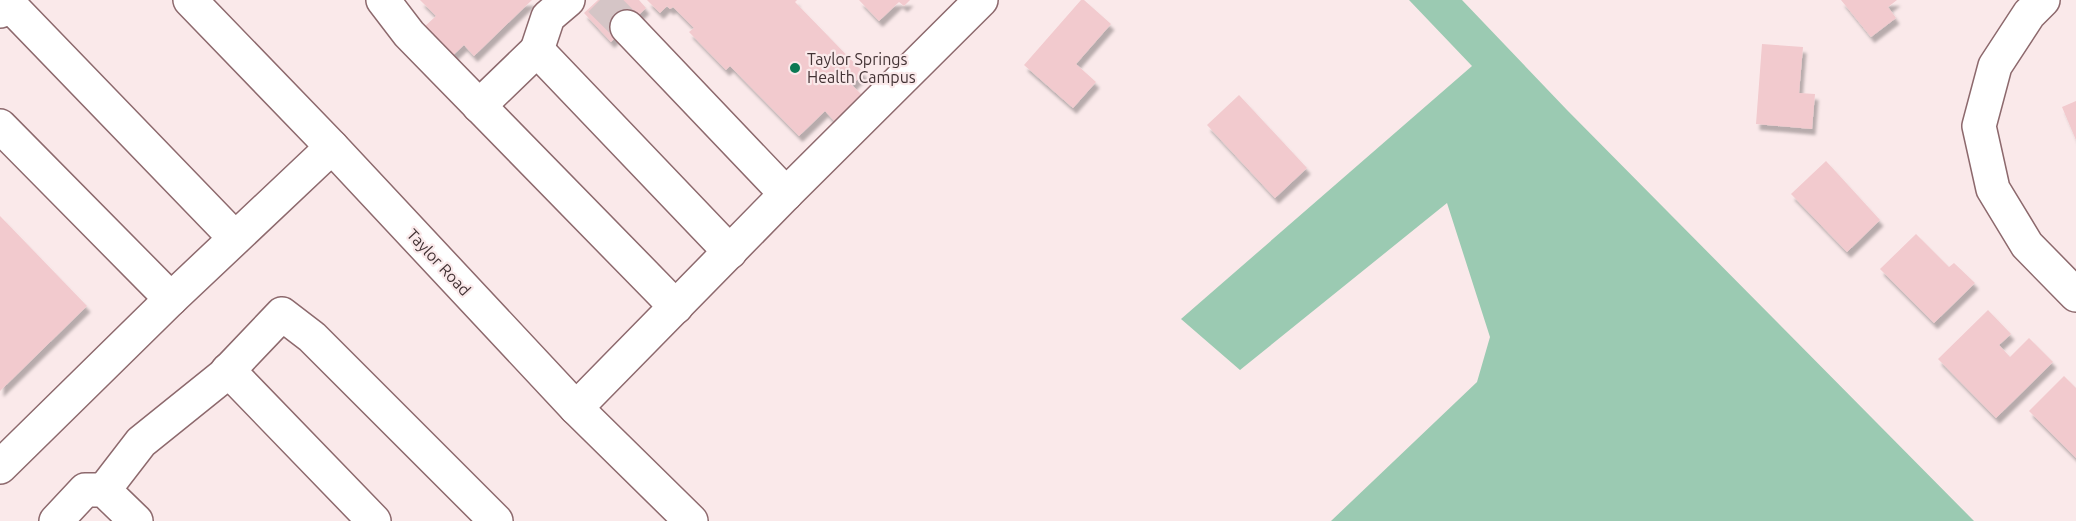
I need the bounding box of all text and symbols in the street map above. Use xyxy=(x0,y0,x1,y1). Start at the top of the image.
place label: Taylor Springs Health Campus xyxy=(807,50,916,86)
marker: Taylor Springs Health Campus xyxy=(788,61,802,75)
street label: Taylor Road xyxy=(404,225,474,299)

